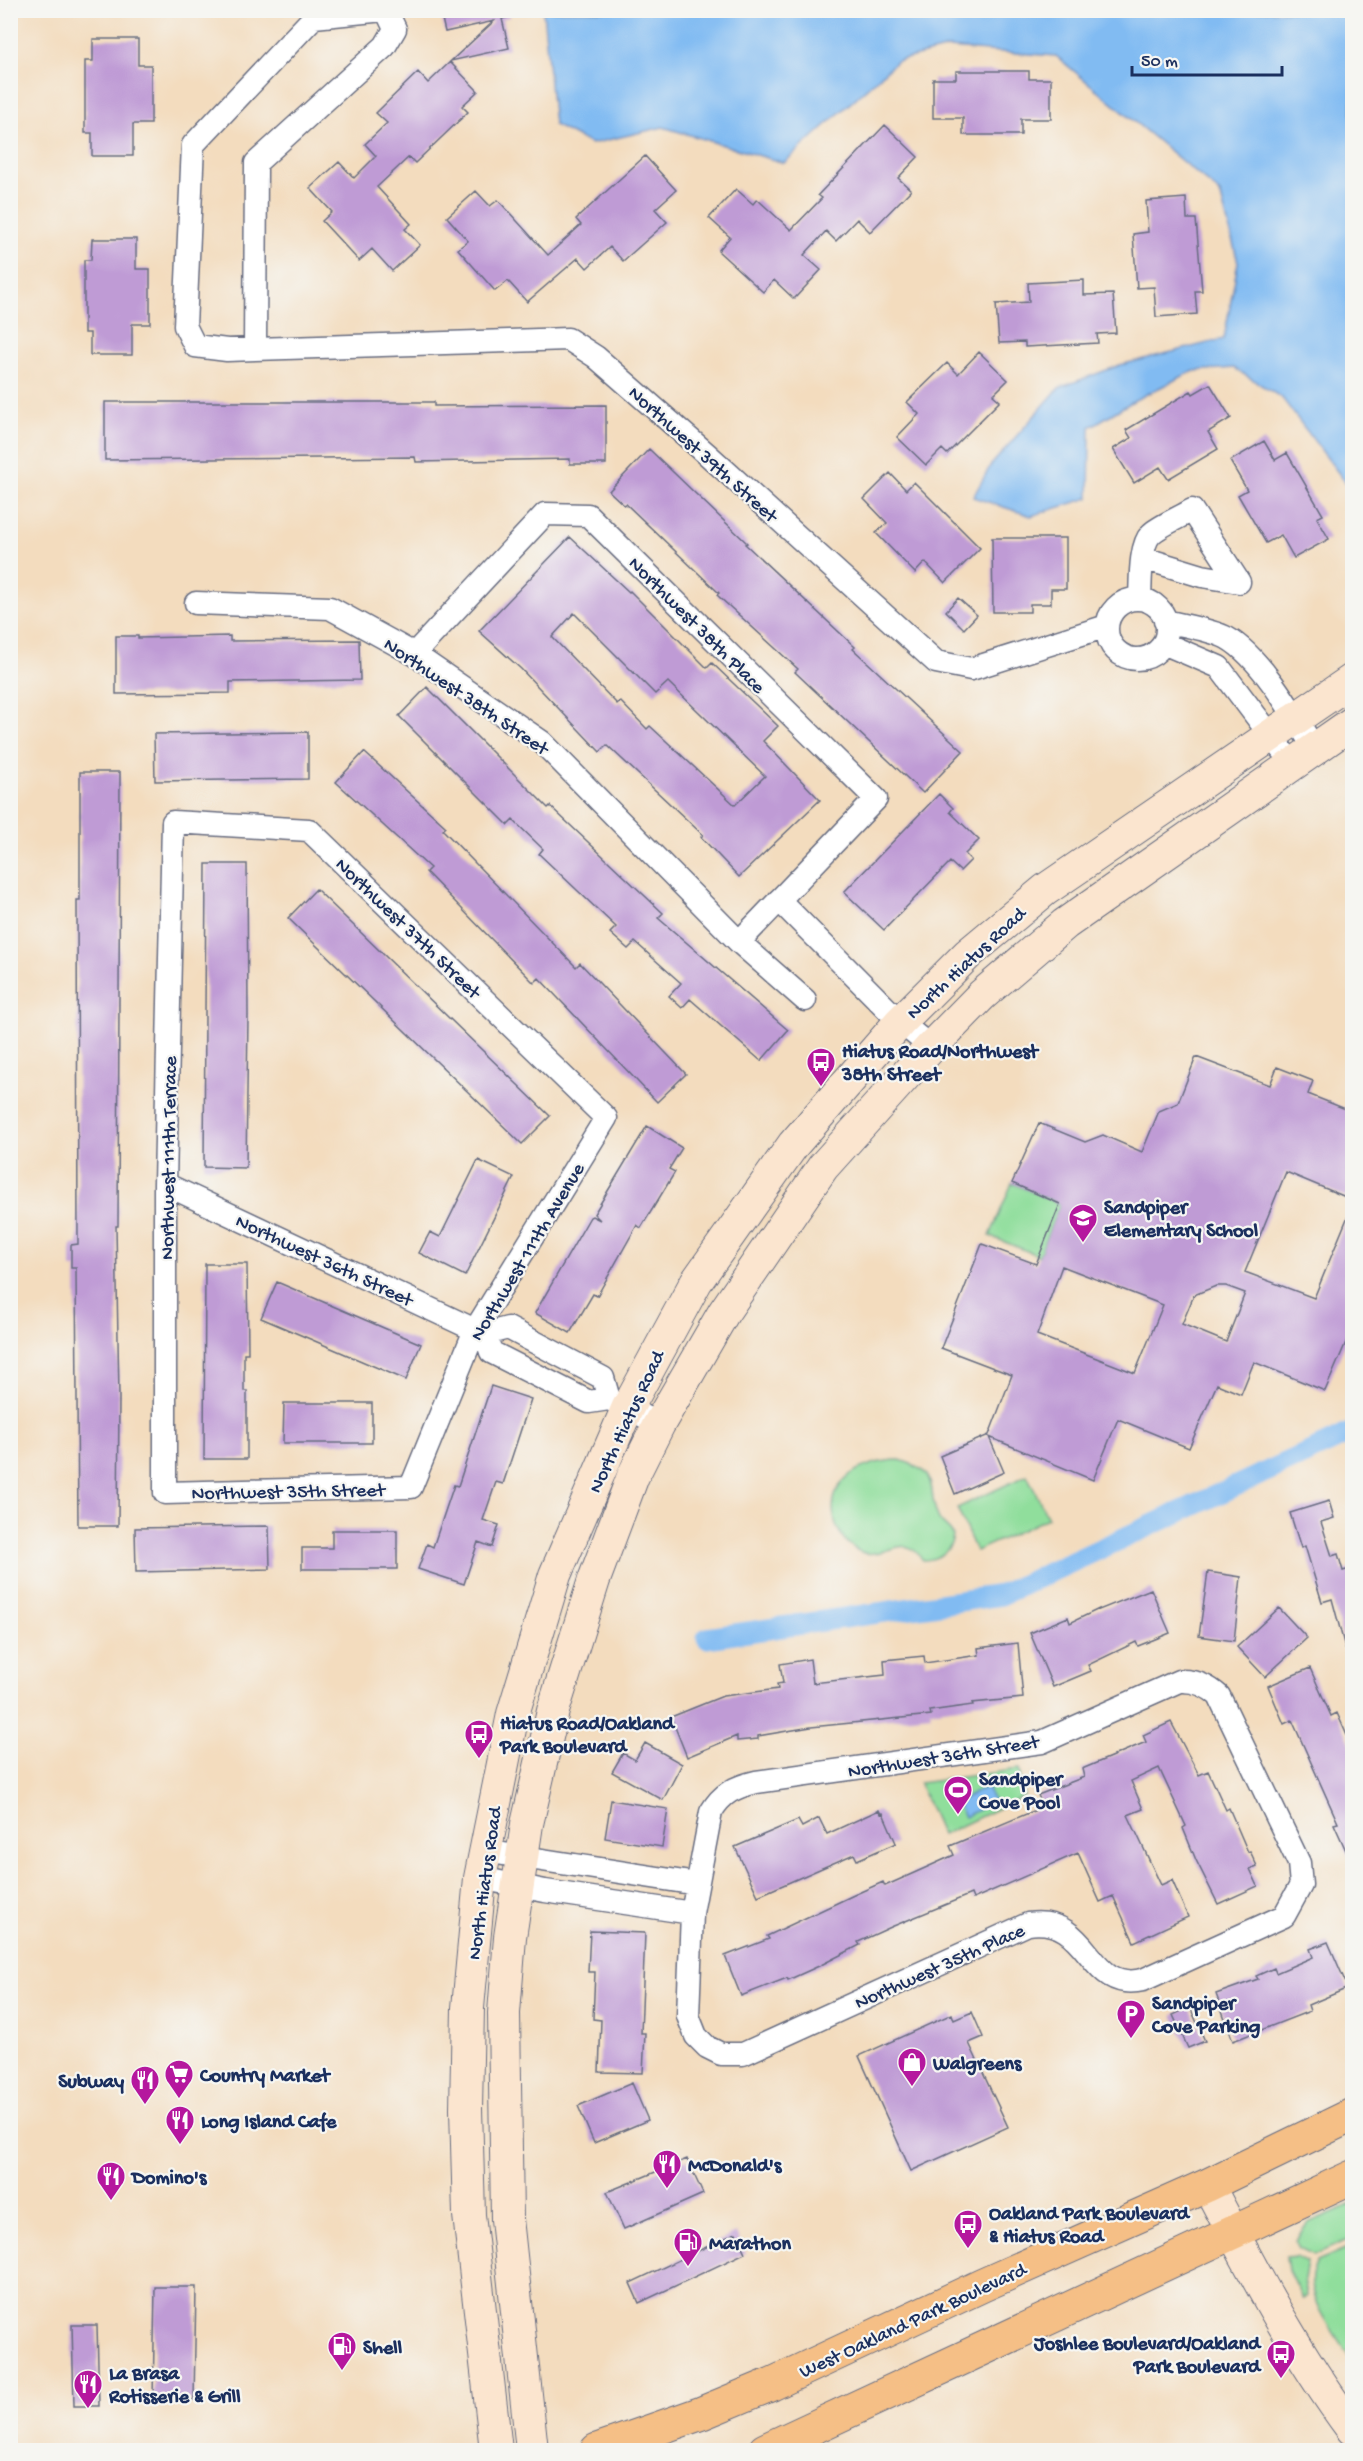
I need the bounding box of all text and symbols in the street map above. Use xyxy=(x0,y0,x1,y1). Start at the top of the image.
scale bar xyxy=(1132,39,1282,77)
text: 50 m xyxy=(1141,52,1178,73)
street label: Northwest 39th Street xyxy=(622,383,782,530)
street label: Northwest 38th Place xyxy=(622,553,769,700)
street label: Northwest 38th Street xyxy=(378,634,553,763)
street label: Northwest 37th Street xyxy=(329,854,485,1006)
street label: North Hiatus Road xyxy=(903,902,1033,1026)
place label: Hiatus Road/Northwest 38th Street xyxy=(841,1042,1040,1088)
bus stop icon: Hiatus Road/Northwest 38th Street xyxy=(805,1046,837,1088)
street label: Northwest 111th Terrace xyxy=(157,1055,184,1260)
street label: Northwest 111th Avenue xyxy=(467,1159,592,1346)
place label: Sandpiper Elementary School xyxy=(1104,1198,1259,1244)
school or university icon: Sandpiper Elementary School xyxy=(1067,1202,1099,1244)
street label: Northwest 36th Street xyxy=(231,1211,418,1314)
street label: North Hiatus Road xyxy=(585,1346,672,1497)
street label: Northwest 35th Street xyxy=(191,1480,387,1507)
place label: Hiatus Road/Oakland Park Boulevard xyxy=(499,1714,676,1760)
bus stop icon: Hiatus Road/Oakland Park Boulevard xyxy=(463,1718,495,1760)
street label: Northwest 36th Street xyxy=(846,1732,1042,1785)
place label: Sandpiper Cove Pool xyxy=(978,1770,1064,1816)
sports icon: Sandpiper Cove Pool xyxy=(942,1774,974,1816)
street label: North Hiatus Road xyxy=(464,1803,509,1962)
street label: Northwest 35th Place xyxy=(852,1920,1030,2016)
place label: Sandpiper Cove Parking xyxy=(1151,1994,1260,2040)
parking icon: Sandpiper Cove Parking xyxy=(1115,1998,1147,2040)
shop icon: Walgreens xyxy=(896,2046,928,2088)
place label: Walgreens xyxy=(932,2054,1023,2077)
supermarket icon: Country Market xyxy=(163,2058,195,2100)
restaurant icon: Subway xyxy=(129,2064,161,2106)
place label: Country Market xyxy=(199,2066,331,2089)
place label: Subway xyxy=(58,2072,124,2095)
restaurant icon: Long Island Cafe xyxy=(164,2104,196,2146)
place label: Long Island Cafe xyxy=(201,2112,337,2135)
restaurant icon: McDonald's xyxy=(651,2148,683,2190)
place label: McDonald's xyxy=(688,2156,783,2179)
restaurant icon: Domino's xyxy=(95,2160,127,2202)
place label: Domino's xyxy=(130,2168,208,2191)
place label: Oakland Park Boulevard & Hiatus Road xyxy=(989,2204,1191,2250)
bus stop icon: Oakland Park Boulevard & Hiatus Road xyxy=(952,2208,984,2250)
fuel station icon: Marathon xyxy=(672,2226,704,2268)
place label: Marathon xyxy=(709,2234,791,2257)
street label: West Oakland Park Boulevard xyxy=(796,2259,1033,2385)
fuel station icon: Shell xyxy=(326,2330,358,2372)
place label: Joshlee Boulevard/Oakland Park Boulevard xyxy=(1033,2334,1262,2380)
place label: Shell xyxy=(363,2338,403,2361)
bus stop icon: Joshlee Boulevard/Oakland Park Boulevard xyxy=(1265,2338,1297,2380)
place label: La Brasa Rotisserie & Grill xyxy=(108,2364,241,2410)
restaurant icon: La Brasa Rotisserie & Grill xyxy=(72,2368,104,2410)

